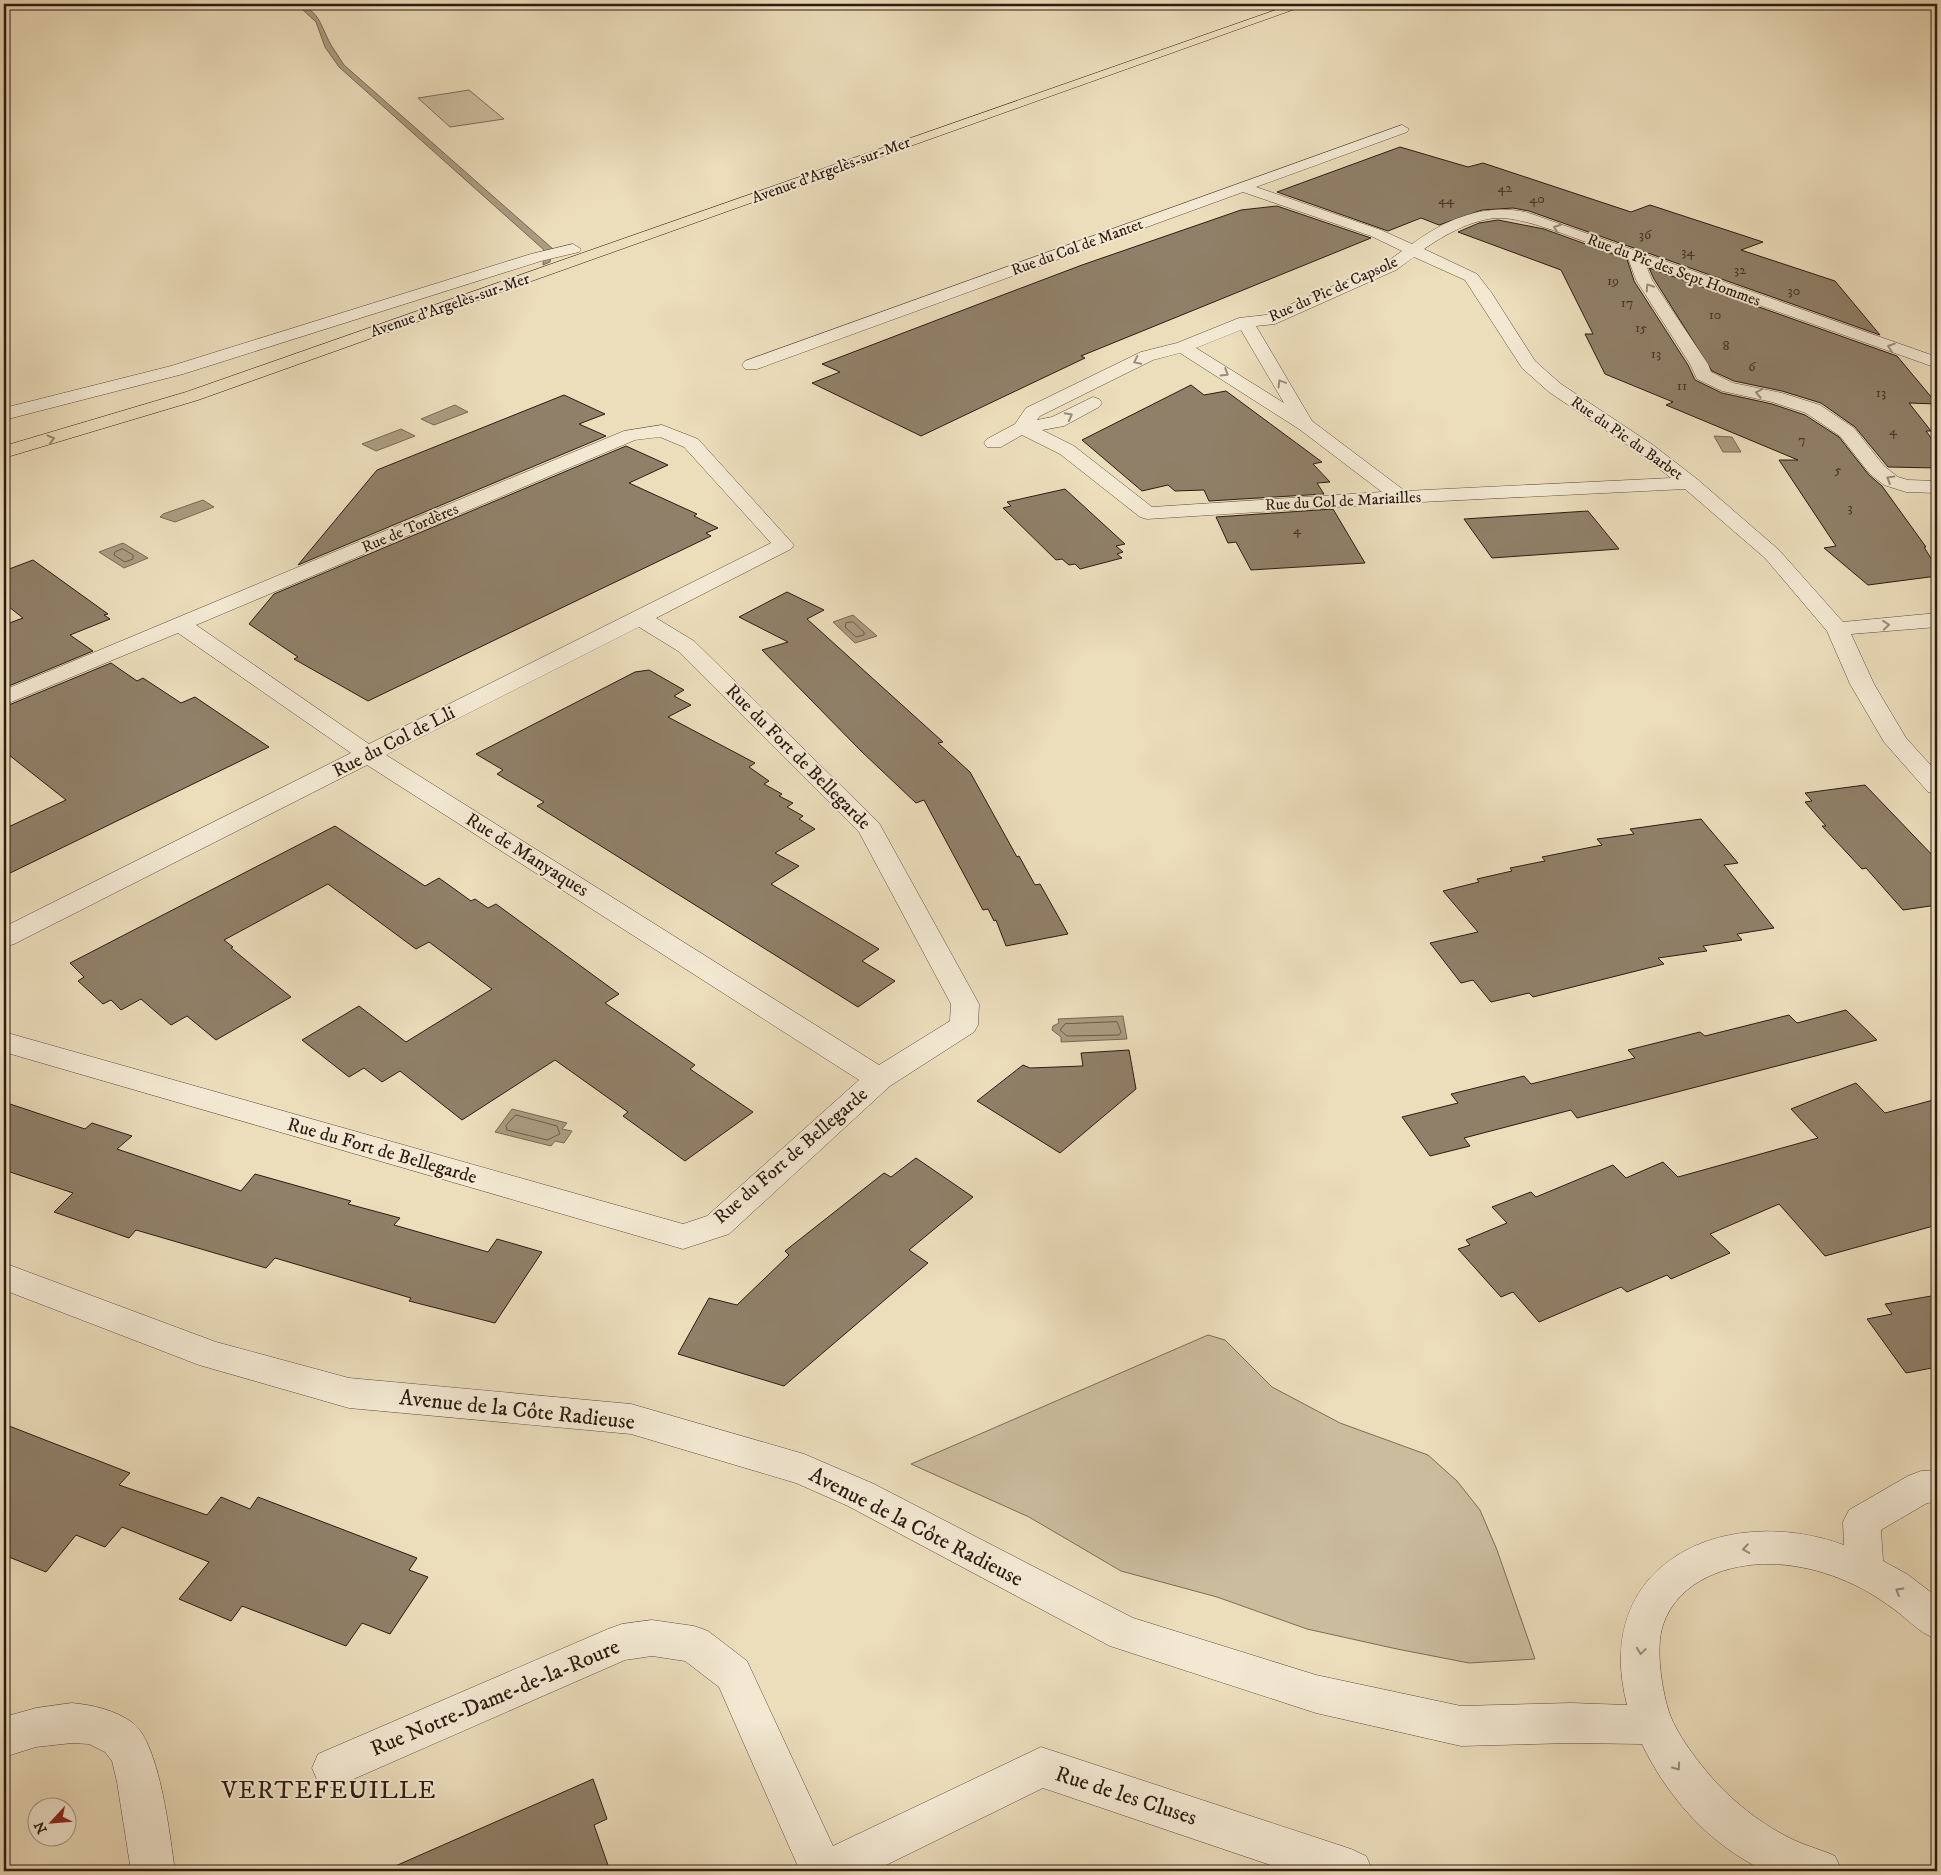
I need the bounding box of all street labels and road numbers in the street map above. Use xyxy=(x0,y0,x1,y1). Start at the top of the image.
street label: Avenue d'Argelès-sur-Mer xyxy=(749,132,913,208)
street label: Rue du Col de Mantet xyxy=(1008,214,1146,280)
street label: Rue du Pic des Sept Hommes xyxy=(1584,229,1764,311)
street label: Rue du Pic de Capsole xyxy=(1265,251,1401,326)
street label: Avenue d'Argelès-sur-Mer xyxy=(368,268,532,342)
street label: Rue du Pic du Barbet xyxy=(1567,392,1687,484)
street label: Rue du Col de Mariailles xyxy=(1265,487,1421,515)
street label: Rue de Tordères xyxy=(359,499,461,557)
street label: Rue du Fort de Bellegarde xyxy=(721,680,876,835)
street label: Rue du Col de Lli xyxy=(329,701,459,783)
street label: Rue de Manyaques xyxy=(461,808,593,903)
street label: Rue du Fort de Bellegarde xyxy=(709,1083,873,1229)
street label: Rue du Fort de Bellegarde xyxy=(285,1113,480,1189)
street label: Avenue de la Côte Radieuse xyxy=(398,1384,636,1436)
street label: Avenue de la Côte Radieuse xyxy=(804,1461,1028,1593)
street label: Rue Notre-Dame-de-la-Roure xyxy=(366,1633,624,1763)
street label: Rue de les Cluses xyxy=(1052,1760,1200,1832)

